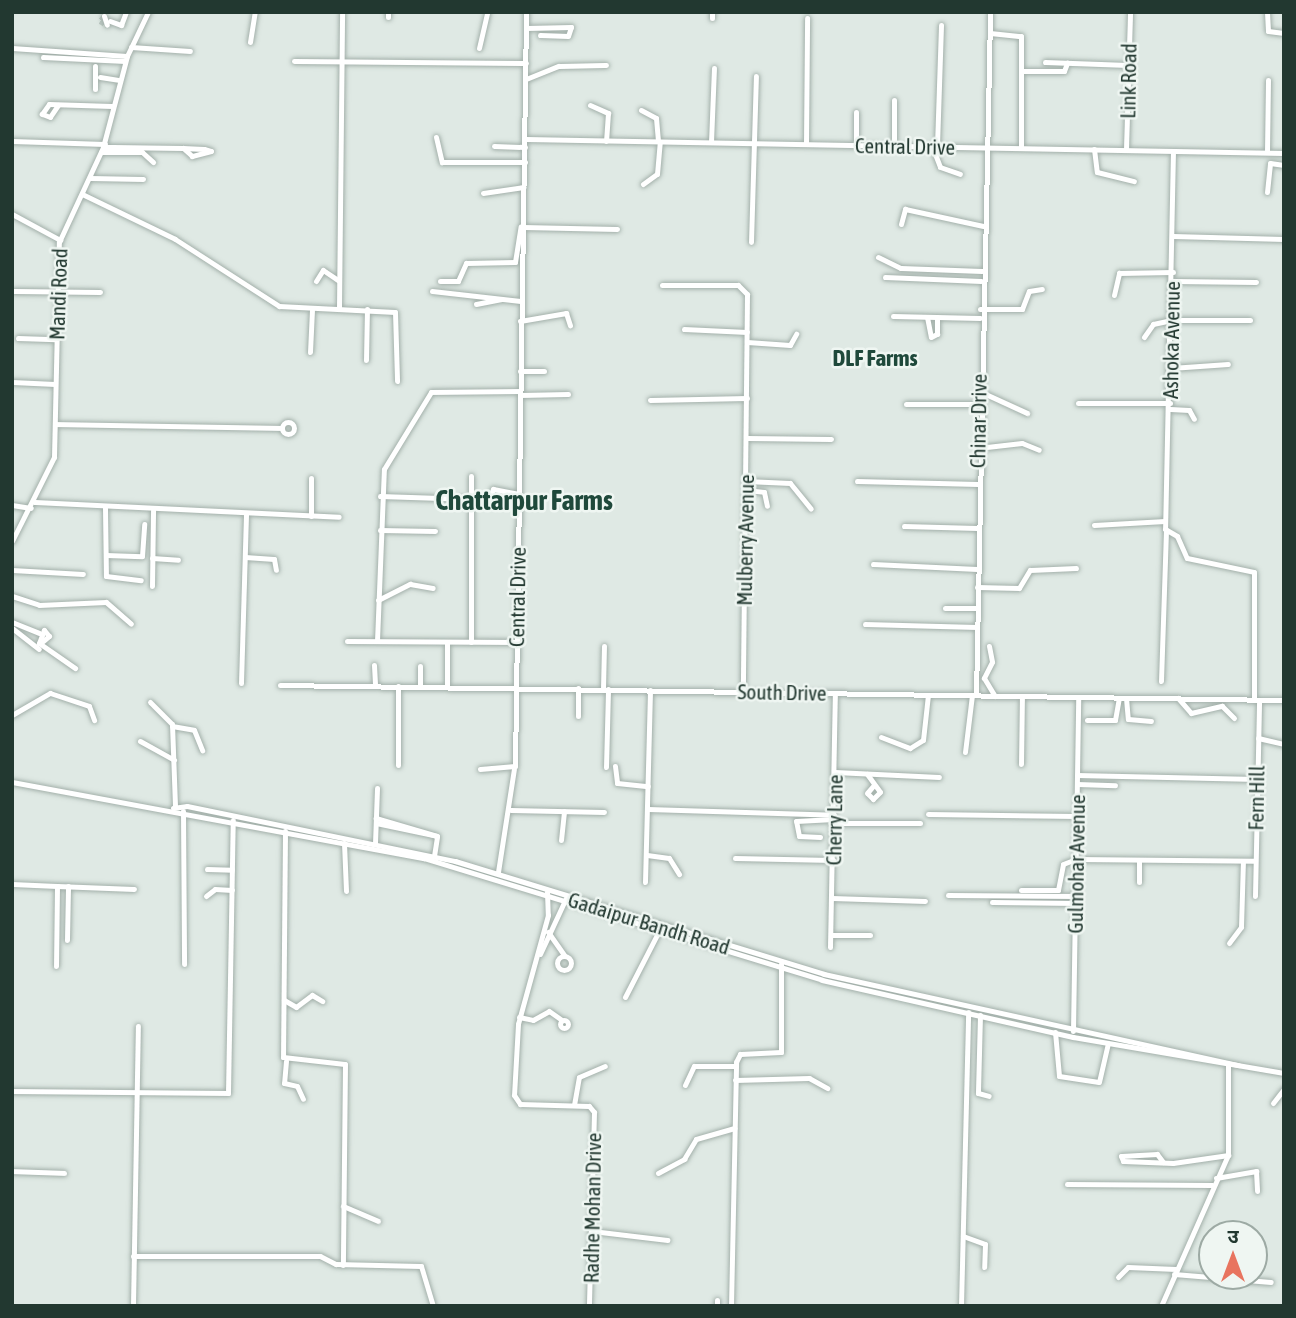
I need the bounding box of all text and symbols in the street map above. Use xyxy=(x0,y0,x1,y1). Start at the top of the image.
street label: Link Road xyxy=(1115,43,1141,119)
street label: Central Drive xyxy=(855,133,955,159)
street label: Mandi Road xyxy=(44,248,72,340)
street label: Ashoka Avenue xyxy=(1157,281,1185,399)
district label: DLF Farms xyxy=(832,344,918,372)
street label: Chinar Drive xyxy=(965,374,991,468)
street label: Mulberry Avenue xyxy=(731,474,759,606)
district label: Chattarpur Farms xyxy=(435,483,613,517)
street label: Central Drive xyxy=(504,547,530,647)
street label: South Drive xyxy=(737,679,827,705)
street label: Fern Hill xyxy=(1243,765,1269,831)
street label: Cherry Lane xyxy=(821,774,847,866)
street label: Gulmohar Avenue xyxy=(1062,794,1090,934)
street label: Gadaipur Bandh Road xyxy=(565,886,733,960)
street label: Radhe Mohan Drive xyxy=(578,1133,606,1283)
north arrow xyxy=(1198,1220,1268,1290)
text: उ xyxy=(1227,1225,1239,1247)

